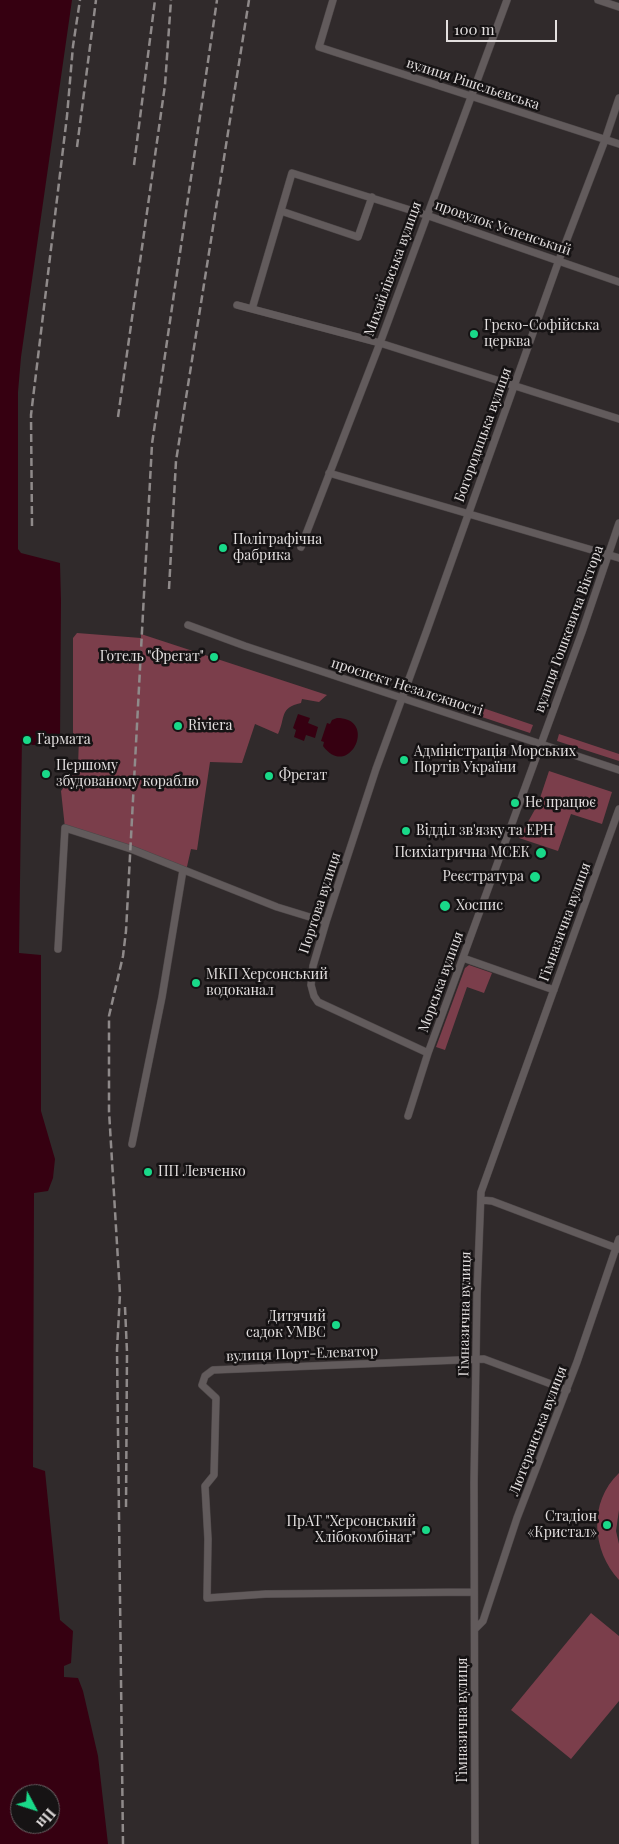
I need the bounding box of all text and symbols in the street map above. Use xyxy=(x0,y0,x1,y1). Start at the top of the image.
scale bar xyxy=(449,10,560,42)
text: 100 m xyxy=(454,19,495,39)
street label: вулиця Рішельєвська xyxy=(404,55,542,113)
street label: провулок Успенський xyxy=(433,197,573,259)
street label: Михайлівська вулиця xyxy=(361,199,425,339)
place label: Греко-Софійська церква xyxy=(484,318,599,351)
marker: Греко-Софійська церква xyxy=(468,328,480,340)
street label: Богородицька вулиця xyxy=(451,366,515,504)
place label: Поліграфічна фабрика xyxy=(233,532,322,564)
marker: Поліграфічна фабрика xyxy=(217,542,229,554)
street label: вулиця Гошкевича Віктора xyxy=(531,543,607,715)
place label: Готель "Фрегат" xyxy=(100,649,204,665)
marker: Готель "Фрегат" xyxy=(208,651,220,663)
street label: проспект Незалежності xyxy=(329,655,485,719)
place label: Riviera xyxy=(188,718,232,734)
marker: Riviera xyxy=(172,720,184,732)
place label: Гармата xyxy=(37,732,91,748)
marker: Гармата xyxy=(21,734,33,746)
place label: Адміністрація Морських Портів України xyxy=(414,744,576,776)
marker: Адміністрація Морських Портів України xyxy=(398,754,410,766)
place label: Першому збудованому кораблю xyxy=(56,758,199,790)
marker: Першому збудованому кораблю xyxy=(40,768,52,780)
place label: Фрегат xyxy=(279,768,327,784)
marker: Фрегат xyxy=(263,770,275,782)
place label: Не працює xyxy=(525,795,596,811)
marker: Не працює xyxy=(509,797,521,809)
place label: Відділ зв'язку та ЕРН xyxy=(416,823,554,839)
marker: Відділ зв'язку та ЕРН xyxy=(400,825,412,837)
place label: Психіатрична МСЕК xyxy=(394,845,530,861)
marker: Психіатрична МСЕК xyxy=(534,846,548,860)
street label: Портова вулиця xyxy=(296,850,344,956)
street label: Гімназична вулиця xyxy=(536,860,594,984)
place label: Реєстратура xyxy=(442,869,524,885)
marker: Реєстратура xyxy=(528,870,542,884)
place label: Хоспис xyxy=(456,898,503,914)
marker: Хоспис xyxy=(438,899,452,913)
street label: Морська вулиця xyxy=(415,929,467,1035)
place label: МКП Херсонський водоканал xyxy=(206,967,328,1000)
marker: МКП Херсонський водоканал xyxy=(190,977,202,989)
place label: ПП Левченко xyxy=(158,1164,246,1180)
marker: ПП Левченко xyxy=(142,1166,154,1178)
street label: Гімназична вулиця xyxy=(456,1251,474,1377)
place label: Дитячий садок УМВС xyxy=(246,1309,326,1341)
marker: Дитячий садок УМВС xyxy=(330,1319,342,1331)
street label: вулиця Порт-Елеватор xyxy=(226,1343,378,1365)
street label: Лютеранська вулиця xyxy=(506,1364,570,1498)
place label: Стадіон «Кристал» xyxy=(527,1509,597,1541)
place label: ПрАТ "Херсонський Хлібокомбінат" xyxy=(287,1514,416,1546)
marker: Стадіон «Кристал» xyxy=(601,1519,613,1531)
marker: ПрАТ "Херсонський Хлібокомбінат" xyxy=(420,1524,432,1536)
street label: Гімназична вулиця xyxy=(455,1657,471,1783)
north arrow xyxy=(10,1784,60,1834)
text: Пн xyxy=(32,1805,60,1832)

